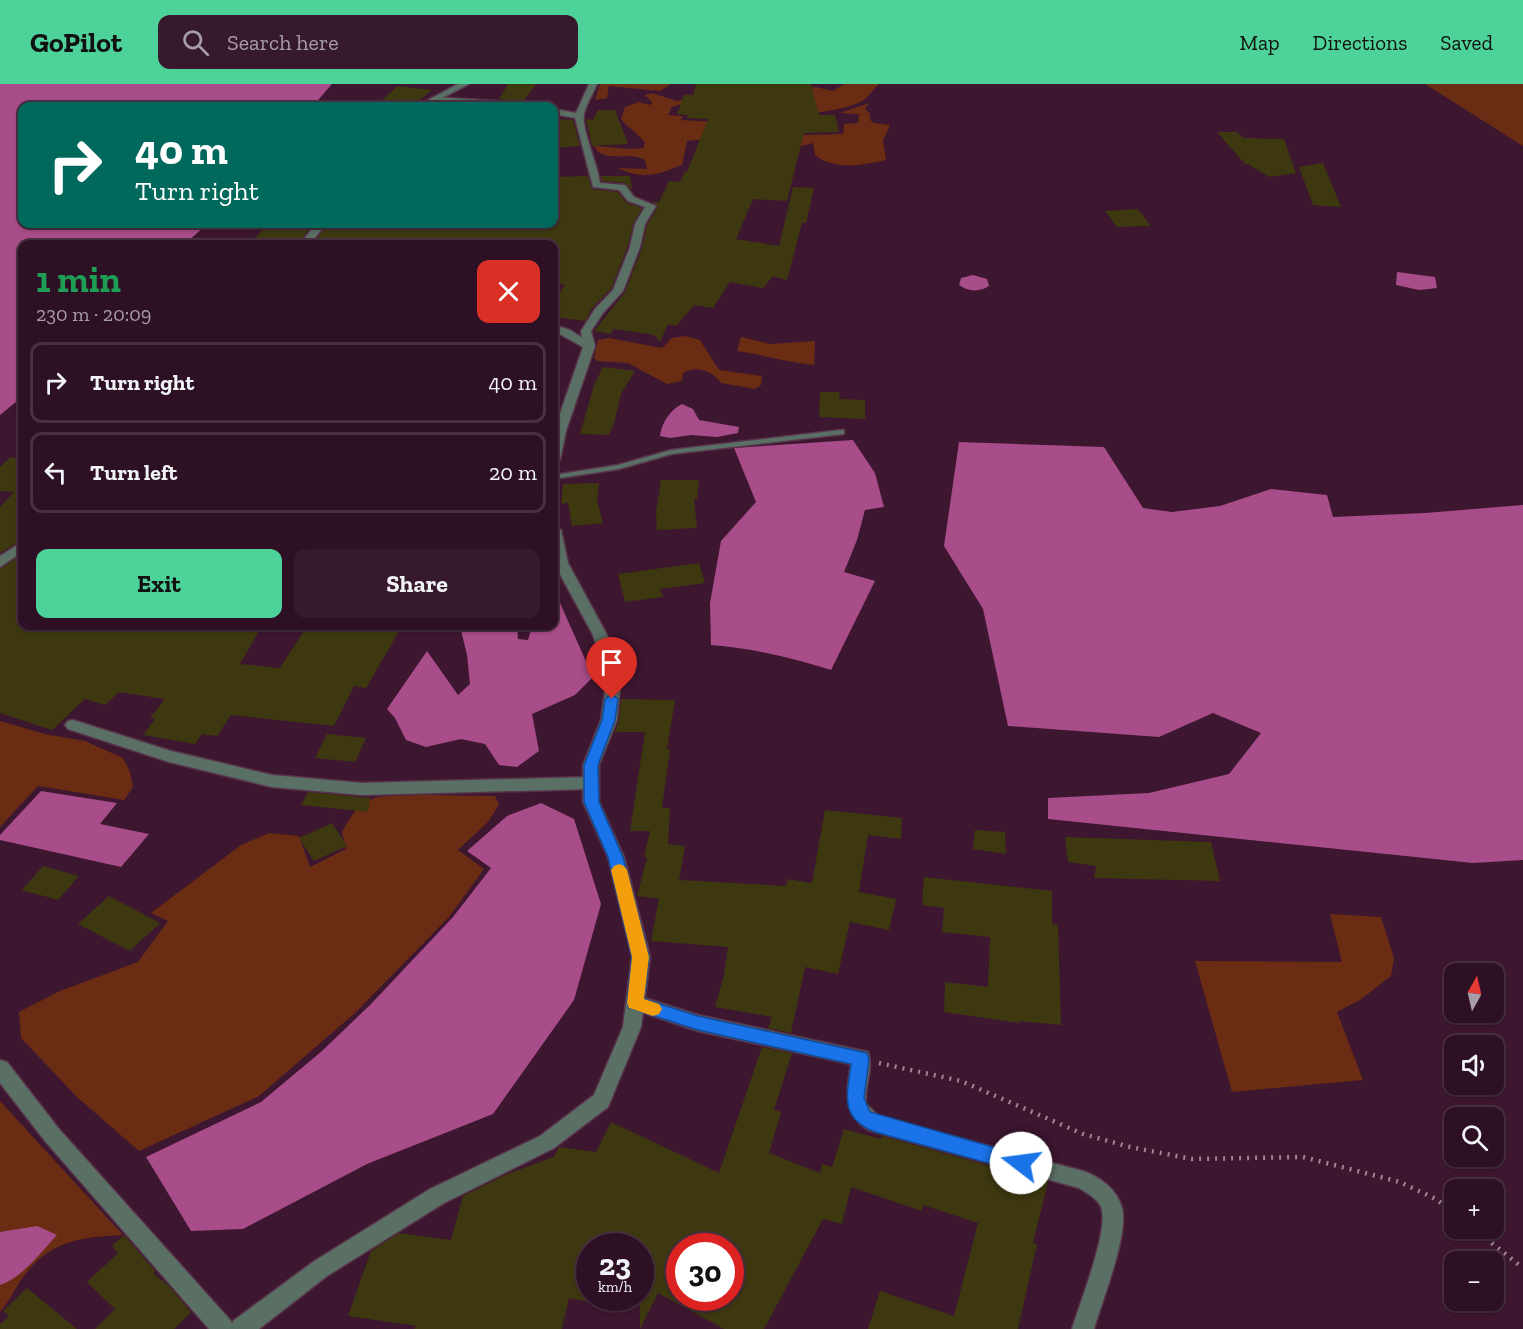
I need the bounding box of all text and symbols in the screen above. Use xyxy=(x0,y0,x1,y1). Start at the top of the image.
search box xyxy=(158,15,578,69)
text: GoPilot xyxy=(30,26,122,59)
icon: search xyxy=(179,26,212,59)
text: Search here xyxy=(227,29,338,56)
text: Map xyxy=(1240,30,1280,55)
text: Directions xyxy=(1313,30,1407,55)
text: Saved xyxy=(1440,30,1493,55)
text: 40 m xyxy=(135,124,228,175)
icon: right xyxy=(36,126,114,204)
text: Turn right xyxy=(135,175,259,207)
text: 1 min xyxy=(36,258,121,301)
button: close xyxy=(477,260,540,323)
text: 230 m · 20:09 xyxy=(36,302,151,326)
icon: right xyxy=(39,366,72,399)
text: Turn right xyxy=(90,369,194,396)
text: 40 m xyxy=(488,369,537,396)
icon: left xyxy=(39,456,72,489)
text: Turn left xyxy=(90,459,177,486)
text: 20 m xyxy=(489,459,537,486)
button: Exit xyxy=(36,549,282,618)
button: Share xyxy=(294,549,540,618)
pin xyxy=(586,637,637,699)
icon: arrive xyxy=(595,646,628,679)
north arrow xyxy=(1444,963,1504,1023)
map controls xyxy=(1444,963,1504,1311)
button: sound xyxy=(1444,1035,1504,1095)
button: search xyxy=(1444,1107,1504,1167)
position arrow xyxy=(989,1131,1053,1195)
button: + xyxy=(1444,1179,1504,1239)
speed limit sign: 30 xyxy=(666,1233,744,1311)
text: 23 xyxy=(599,1247,631,1283)
button: − xyxy=(1444,1251,1504,1311)
text: km/h xyxy=(598,1278,632,1296)

